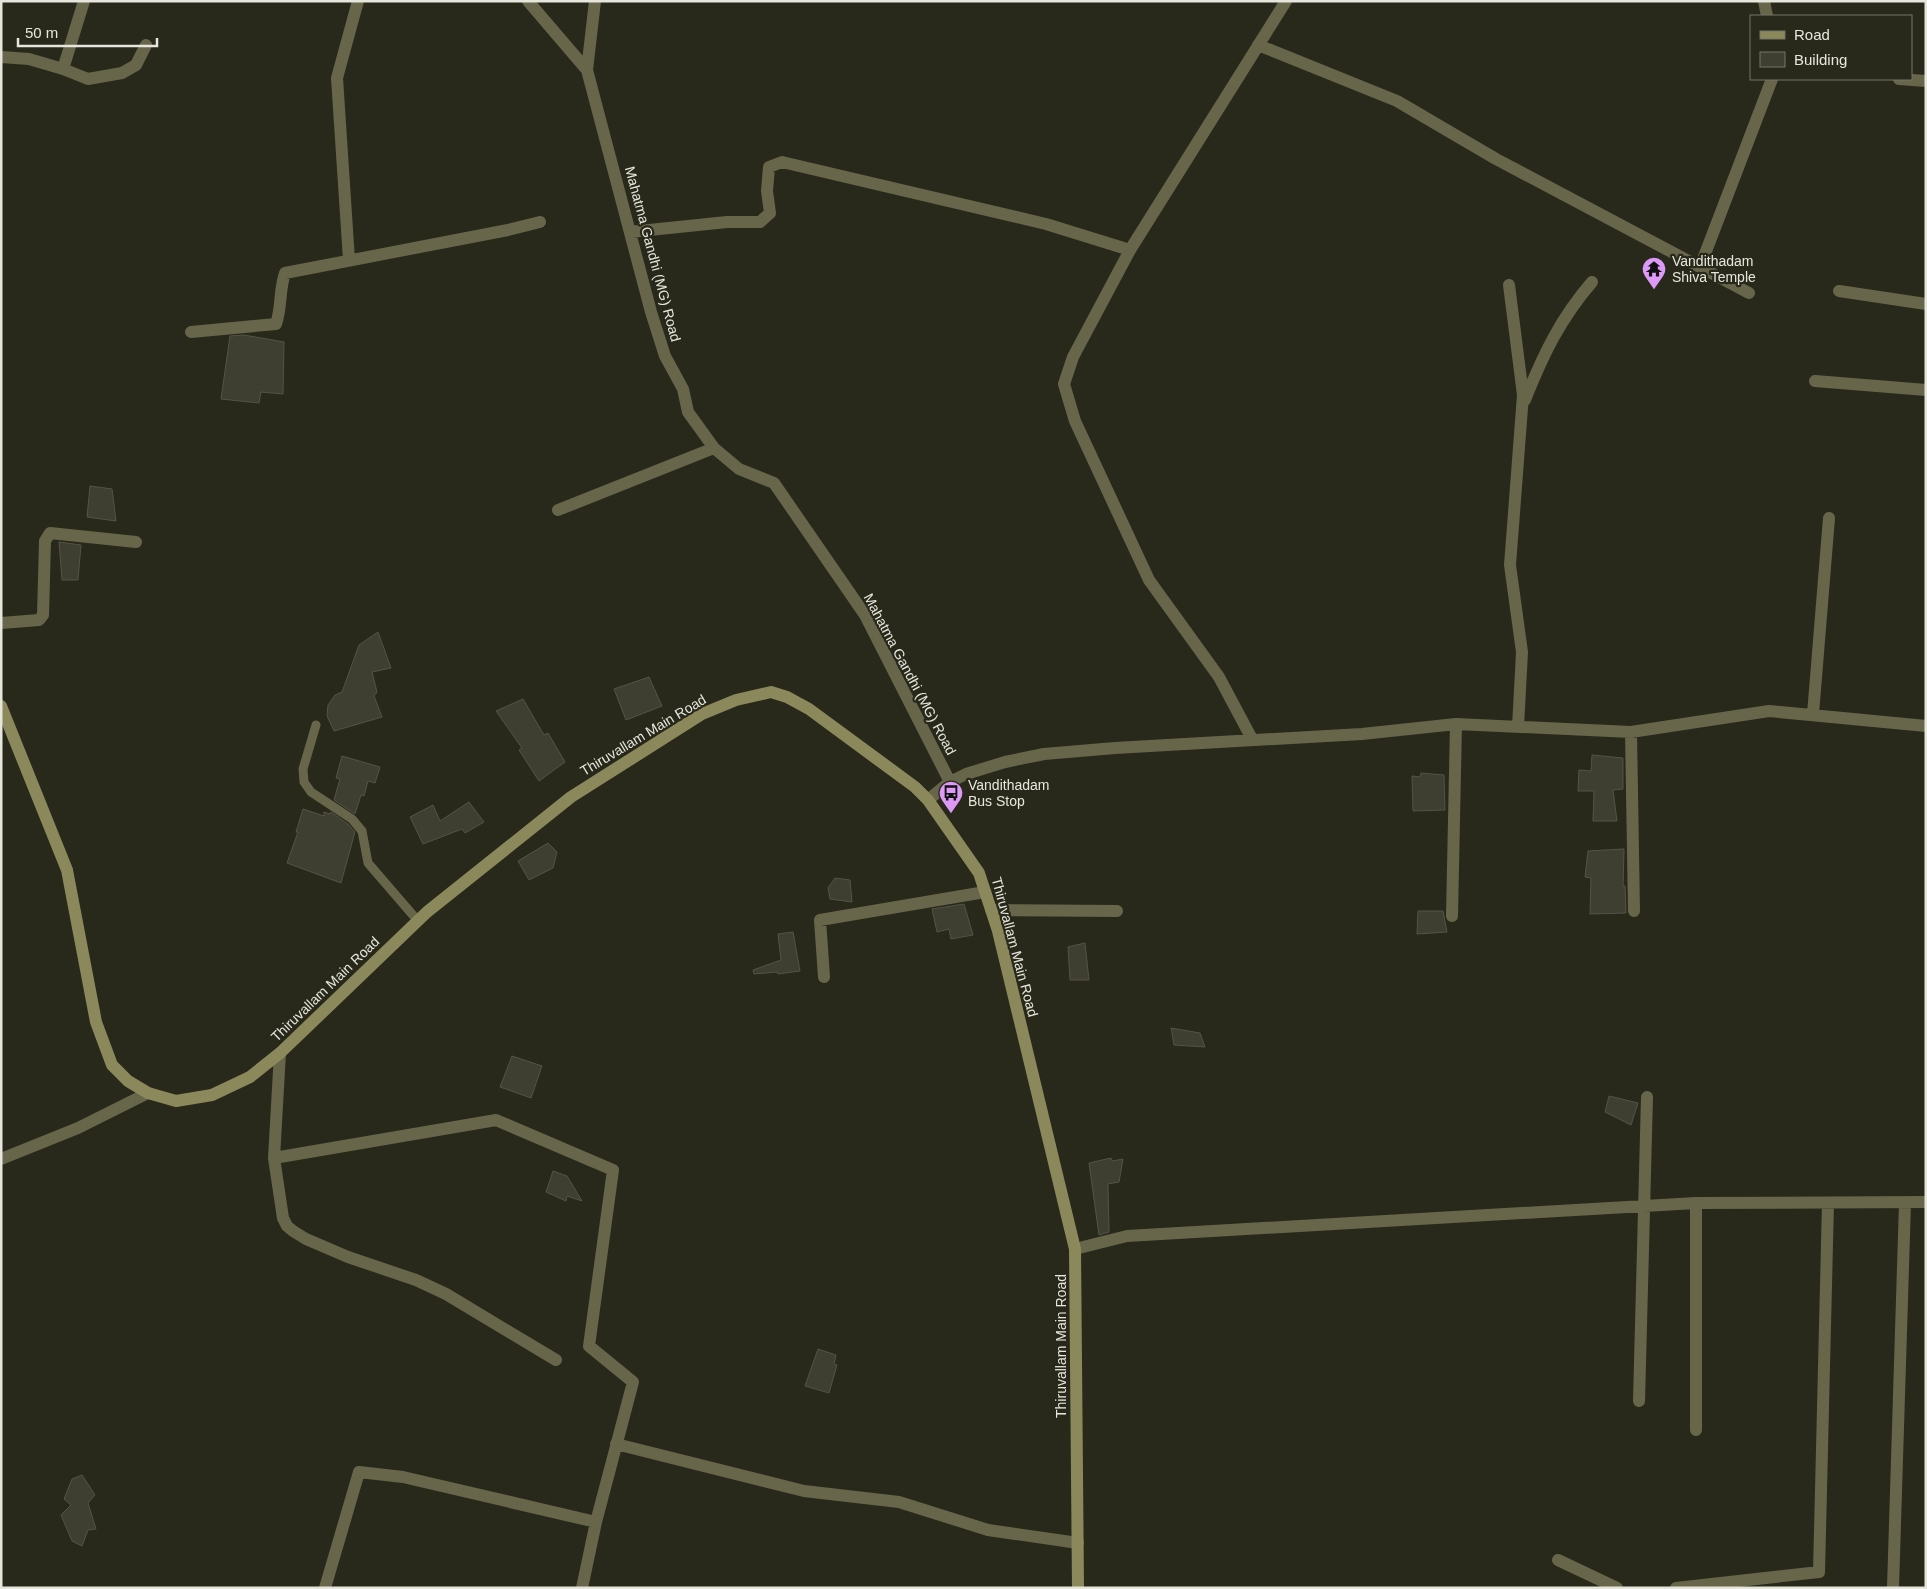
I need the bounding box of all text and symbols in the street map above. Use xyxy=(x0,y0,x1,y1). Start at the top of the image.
scale bar xyxy=(18,15,156,47)
legend xyxy=(1750,15,1912,80)
text: 50 m xyxy=(25,24,58,41)
text: Road xyxy=(1794,26,1830,43)
text: Building xyxy=(1794,51,1847,68)
street label: Mahatma Gandhi (MG) Road xyxy=(622,165,684,343)
place label: Vandithadam Shiva Temple xyxy=(1672,253,1756,285)
temple icon: Vandithadam Shiva Temple xyxy=(1641,256,1667,290)
street label: Mahatma Gandhi (MG) Road xyxy=(861,591,959,757)
street label: Thiruvallam Main Road xyxy=(577,691,709,779)
place label: Vandithadam Bus Stop xyxy=(968,777,1049,809)
bus stop icon: Vandithadam Bus Stop xyxy=(938,780,964,814)
street label: Thiruvallam Main Road xyxy=(989,875,1041,1019)
street label: Thiruvallam Main Road xyxy=(268,933,382,1045)
street label: Thiruvallam Main Road xyxy=(1053,1274,1069,1418)

